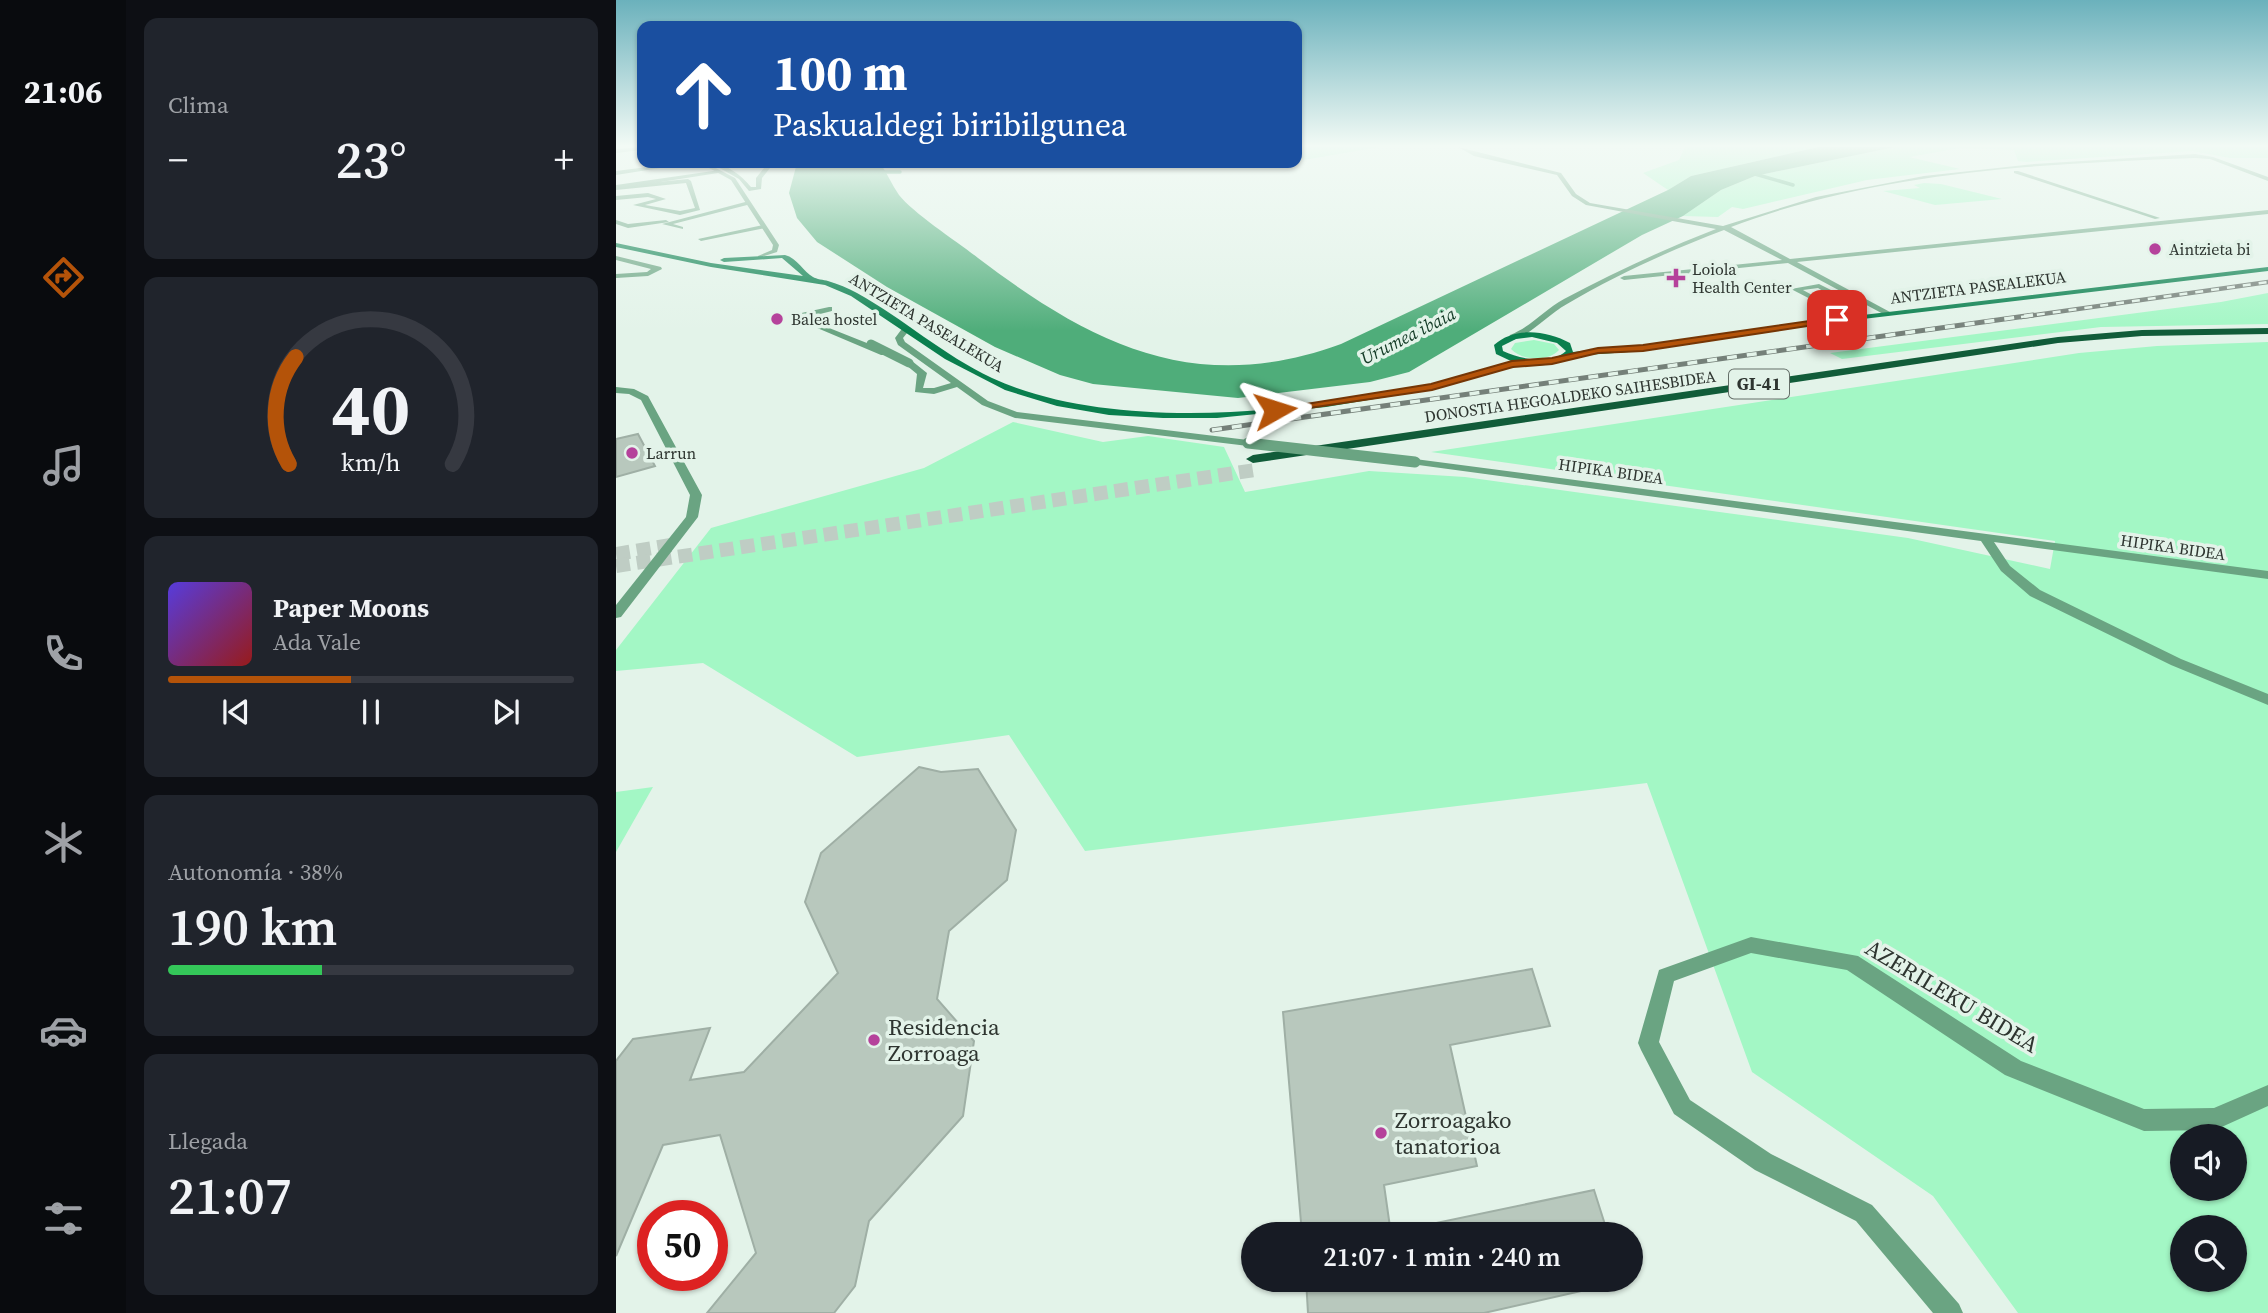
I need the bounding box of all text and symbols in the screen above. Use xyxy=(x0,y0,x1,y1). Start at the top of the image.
text: 100 m xyxy=(773,39,908,106)
icon: ahead xyxy=(658,49,749,140)
text: 21:06 xyxy=(24,70,102,114)
text: Clima xyxy=(168,89,229,121)
text: Paskualdegi biribilgunea xyxy=(773,103,1127,147)
text: 23° xyxy=(335,124,407,195)
text: − xyxy=(168,134,188,186)
text: + xyxy=(554,134,574,186)
place label: Aintzieta bi xyxy=(2169,238,2251,260)
marker: Aintzieta bi xyxy=(2147,241,2163,257)
icon: directions xyxy=(39,253,88,302)
place label: Loiola Health Center xyxy=(1692,258,1792,298)
street label: ANTZIETA PASEALEKUA xyxy=(1889,265,2067,309)
street label: ANTZIETA PASEALEKUA xyxy=(846,267,1009,377)
marker: Loiola Health Center xyxy=(1666,268,1686,288)
pin xyxy=(1807,290,1867,350)
water label: Urumea ibaia xyxy=(1356,301,1460,370)
icon: arrive xyxy=(1818,301,1856,339)
place label: Balea hostel xyxy=(791,308,877,330)
marker: Balea hostel xyxy=(769,311,785,327)
text: 40 xyxy=(332,359,410,458)
street label: DONOSTIA HEGOALDEKO SAIHESBIDEA xyxy=(1423,365,1717,427)
road number: GI-41 xyxy=(1729,370,1789,398)
position arrow xyxy=(1238,373,1312,447)
icon: music xyxy=(39,441,88,490)
place label: Larrun xyxy=(646,442,696,464)
text: km/h xyxy=(341,444,401,478)
marker: Larrun xyxy=(624,445,640,461)
street label: HIPIKA BIDEA xyxy=(1557,453,1665,489)
street label: HIPIKA BIDEA xyxy=(2119,529,2227,565)
text: Paper Moons xyxy=(273,590,429,626)
text: Ada Vale xyxy=(273,626,361,658)
icon: phone xyxy=(39,629,88,678)
icon: previous xyxy=(217,693,255,731)
icon: pause xyxy=(352,693,390,731)
icon: next xyxy=(487,693,525,731)
icon: climate xyxy=(39,818,88,867)
text: Autonomía · 38% xyxy=(168,856,343,888)
text: 190 km xyxy=(168,891,337,962)
street label: AZERILEKU BIDEA xyxy=(1859,932,2045,1061)
icon: car xyxy=(39,1006,88,1055)
place label: Residencia Zorroaga xyxy=(888,1011,1000,1069)
marker: Residencia Zorroaga xyxy=(866,1032,882,1048)
place label: Zorroagako tanatorioa xyxy=(1395,1104,1512,1162)
map controls xyxy=(2170,1124,2247,1292)
button: sound xyxy=(2170,1124,2247,1201)
text: Llegada xyxy=(168,1125,248,1157)
marker: Zorroagako tanatorioa xyxy=(1373,1125,1389,1141)
text: 21:07 xyxy=(168,1160,292,1231)
icon: filters xyxy=(39,1194,88,1243)
speed limit sign: 50 xyxy=(637,1200,728,1291)
button: search xyxy=(2170,1215,2247,1292)
text: 21:07 · 1 min · 240 m xyxy=(1323,1239,1561,1275)

